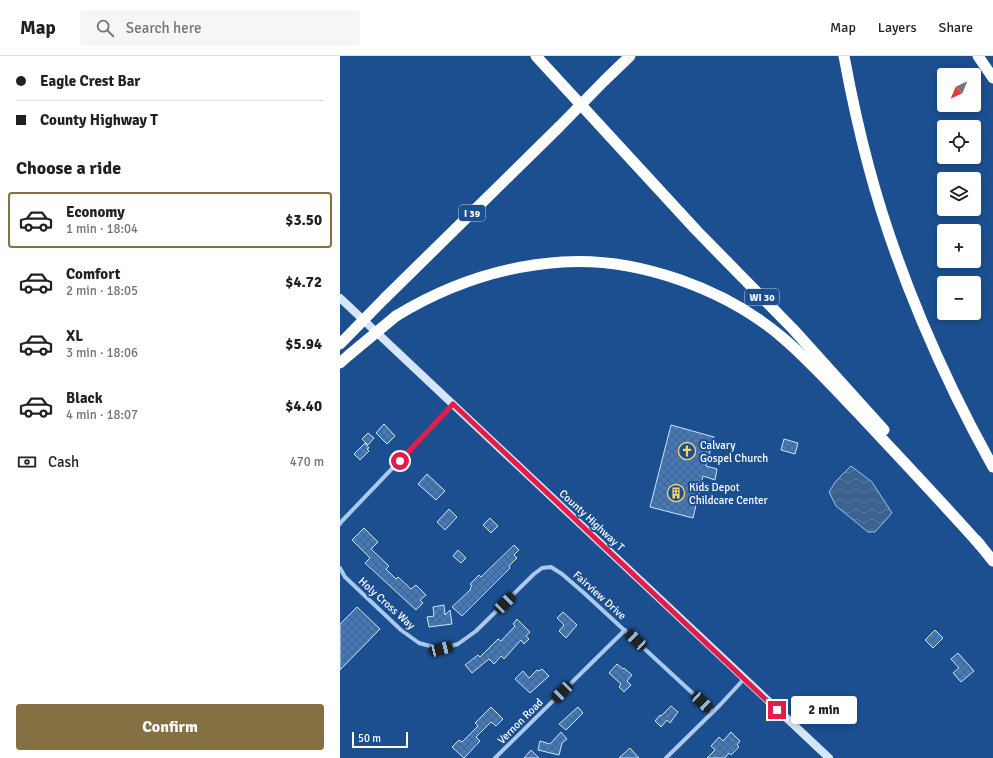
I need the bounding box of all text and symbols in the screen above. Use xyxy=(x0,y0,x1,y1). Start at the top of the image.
search box xyxy=(80,10,360,46)
text: Map xyxy=(20,16,56,40)
icon: search xyxy=(94,17,116,39)
text: Search here xyxy=(126,19,201,37)
text: Map xyxy=(830,19,856,36)
text: Layers xyxy=(878,19,917,36)
text: Share xyxy=(939,19,973,36)
north arrow xyxy=(937,68,981,112)
map controls xyxy=(937,68,981,320)
text: Eagle Crest Bar xyxy=(40,72,140,90)
text: County Highway T xyxy=(40,111,158,129)
button: locate xyxy=(937,120,981,164)
text: Choose a ride xyxy=(16,157,121,179)
button: layers xyxy=(937,172,981,216)
icon: car xyxy=(18,202,54,238)
text: Economy xyxy=(66,203,125,221)
road number: I 39 xyxy=(459,205,485,221)
text: $3.50 xyxy=(285,211,322,229)
text: 1 min · 18:04 xyxy=(66,221,138,237)
button: + xyxy=(937,224,981,268)
icon: car xyxy=(18,264,54,300)
text: Comfort xyxy=(66,265,120,283)
text: $4.72 xyxy=(285,273,322,291)
button: − xyxy=(937,276,981,320)
text: 2 min · 18:05 xyxy=(66,283,138,299)
road number: WI 30 xyxy=(745,289,779,305)
icon: car xyxy=(18,326,54,362)
text: XL xyxy=(66,327,83,345)
text: $5.94 xyxy=(285,335,322,353)
text: 3 min · 18:06 xyxy=(66,345,138,361)
icon: car xyxy=(18,388,54,424)
text: Black xyxy=(66,389,103,407)
text: $4.40 xyxy=(285,397,322,415)
text: 4 min · 18:07 xyxy=(66,407,138,423)
place label: Calvary Gospel Church xyxy=(700,439,768,465)
church icon: Calvary Gospel Church xyxy=(677,441,697,461)
icon: cash xyxy=(16,451,38,473)
route start xyxy=(391,452,409,470)
text: Cash xyxy=(48,453,79,471)
text: 470 m xyxy=(290,454,324,470)
place label: Kids Depot Childcare Center xyxy=(689,481,768,507)
building icon: Kids Depot Childcare Center xyxy=(666,483,686,503)
street label: County Highway T xyxy=(556,487,627,554)
street label: Fairview Drive xyxy=(571,568,629,622)
street label: Holy Cross Way xyxy=(356,575,418,633)
car xyxy=(492,590,518,616)
car xyxy=(623,627,649,653)
car xyxy=(428,640,454,658)
car xyxy=(549,679,575,705)
car xyxy=(689,689,715,715)
street label: Vernon Road xyxy=(495,696,546,747)
callout: 2 min xyxy=(791,696,857,724)
route end xyxy=(768,701,786,719)
text: 2 min xyxy=(808,702,840,718)
button: Confirm xyxy=(16,704,324,750)
scale bar xyxy=(352,730,408,749)
text: 50 m xyxy=(358,732,381,745)

